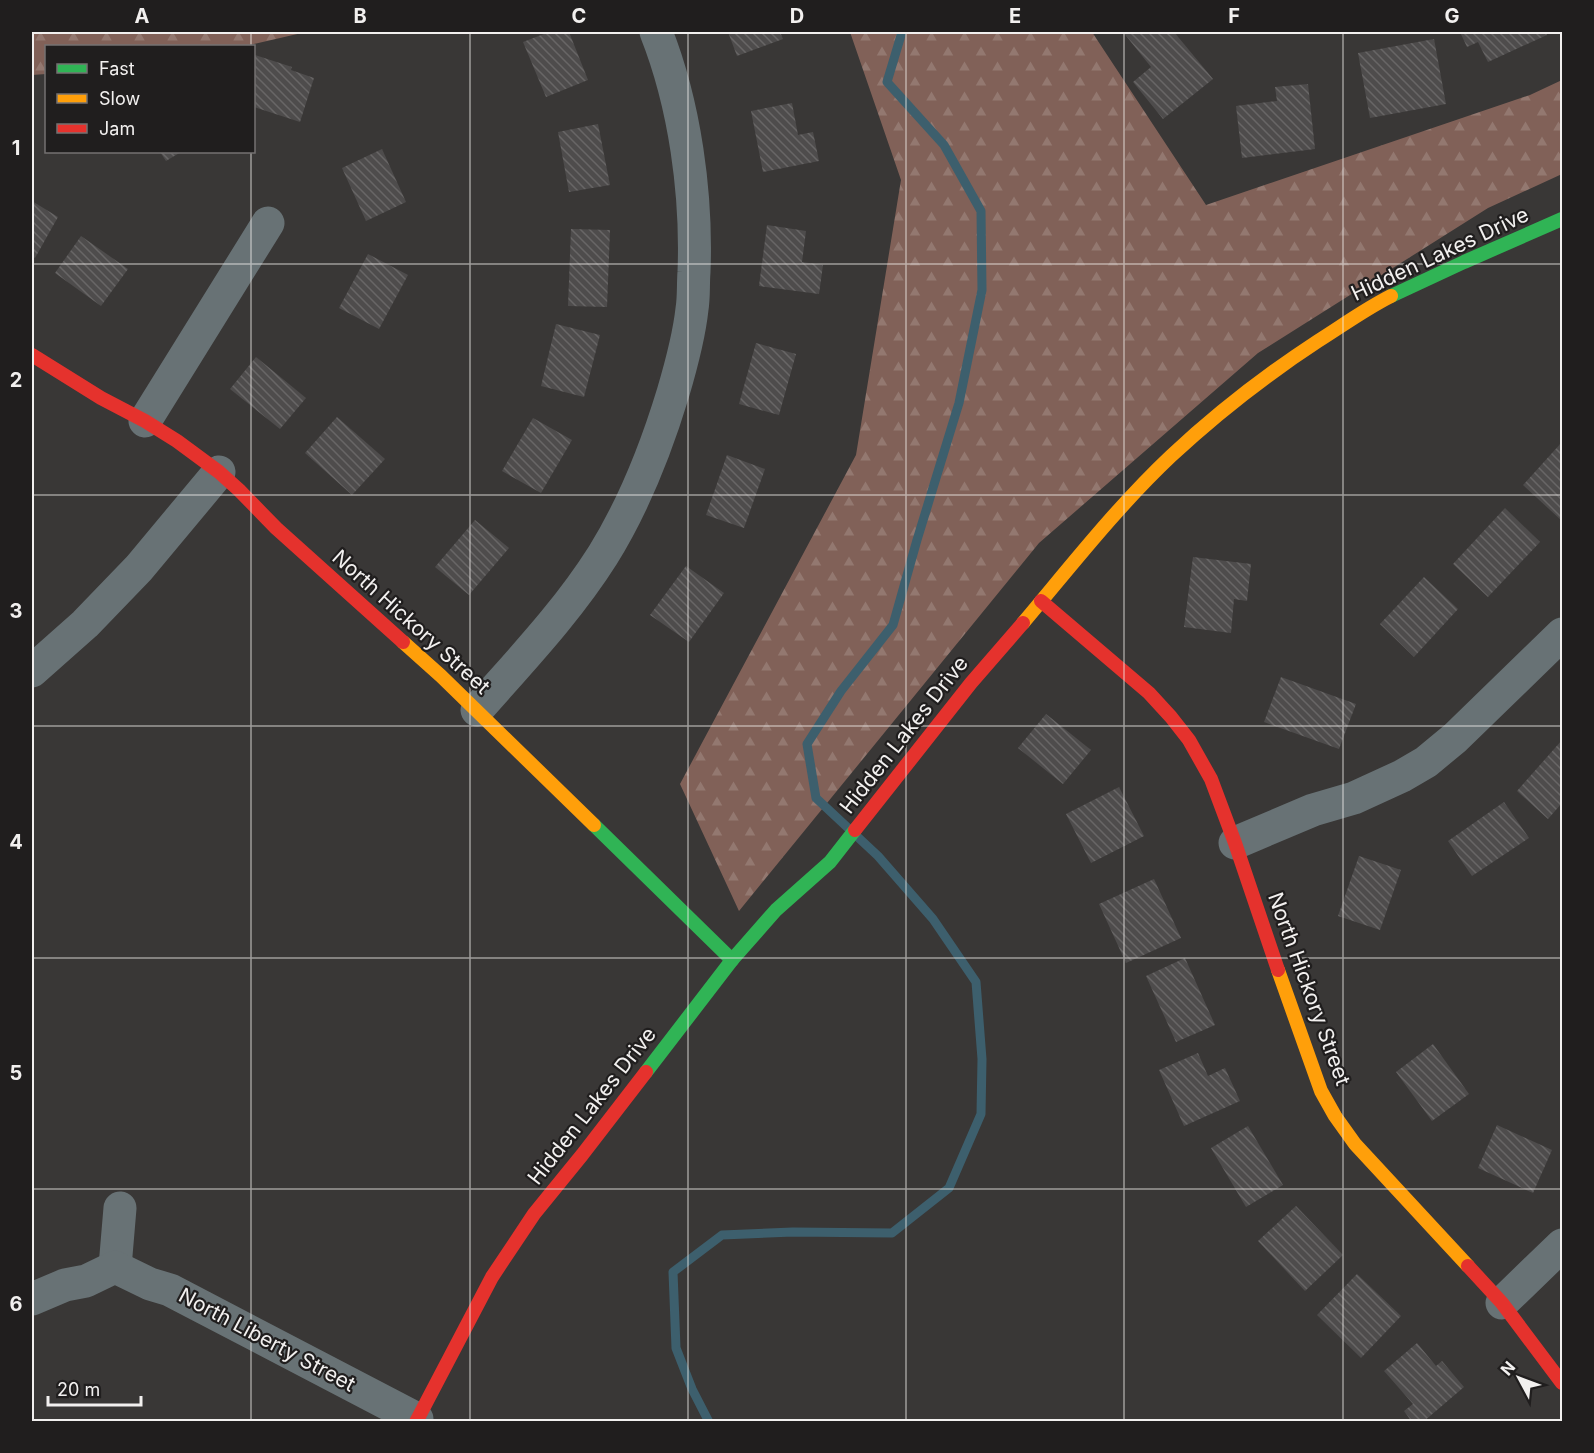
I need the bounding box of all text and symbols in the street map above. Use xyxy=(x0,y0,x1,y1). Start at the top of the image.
text: A xyxy=(135,4,150,28)
text: B xyxy=(353,4,367,28)
text: C xyxy=(572,4,586,28)
text: D xyxy=(790,4,804,28)
text: E xyxy=(1009,4,1021,28)
text: F xyxy=(1228,4,1240,28)
text: G xyxy=(1444,4,1460,28)
legend xyxy=(45,45,255,153)
text: Fast xyxy=(99,58,135,79)
text: Slow xyxy=(99,88,140,109)
text: Jam xyxy=(99,118,135,139)
text: 1 xyxy=(12,136,20,160)
street label: Hidden Lakes Drive xyxy=(1347,201,1533,306)
text: 2 xyxy=(10,368,22,392)
street label: North Hickory Street xyxy=(327,544,495,699)
text: 3 xyxy=(10,599,22,623)
street label: Hidden Lakes Drive xyxy=(834,651,973,818)
text: 4 xyxy=(9,830,23,854)
street label: North Hickory Street xyxy=(1263,889,1356,1089)
street label: Hidden Lakes Drive xyxy=(522,1022,661,1189)
text: 5 xyxy=(10,1061,22,1085)
street label: North Liberty Street xyxy=(175,1282,360,1397)
text: 6 xyxy=(10,1292,23,1316)
north arrow xyxy=(1489,1348,1549,1408)
text: N xyxy=(1496,1357,1519,1379)
scale bar xyxy=(48,1369,141,1407)
text: 20 m xyxy=(57,1379,100,1400)

